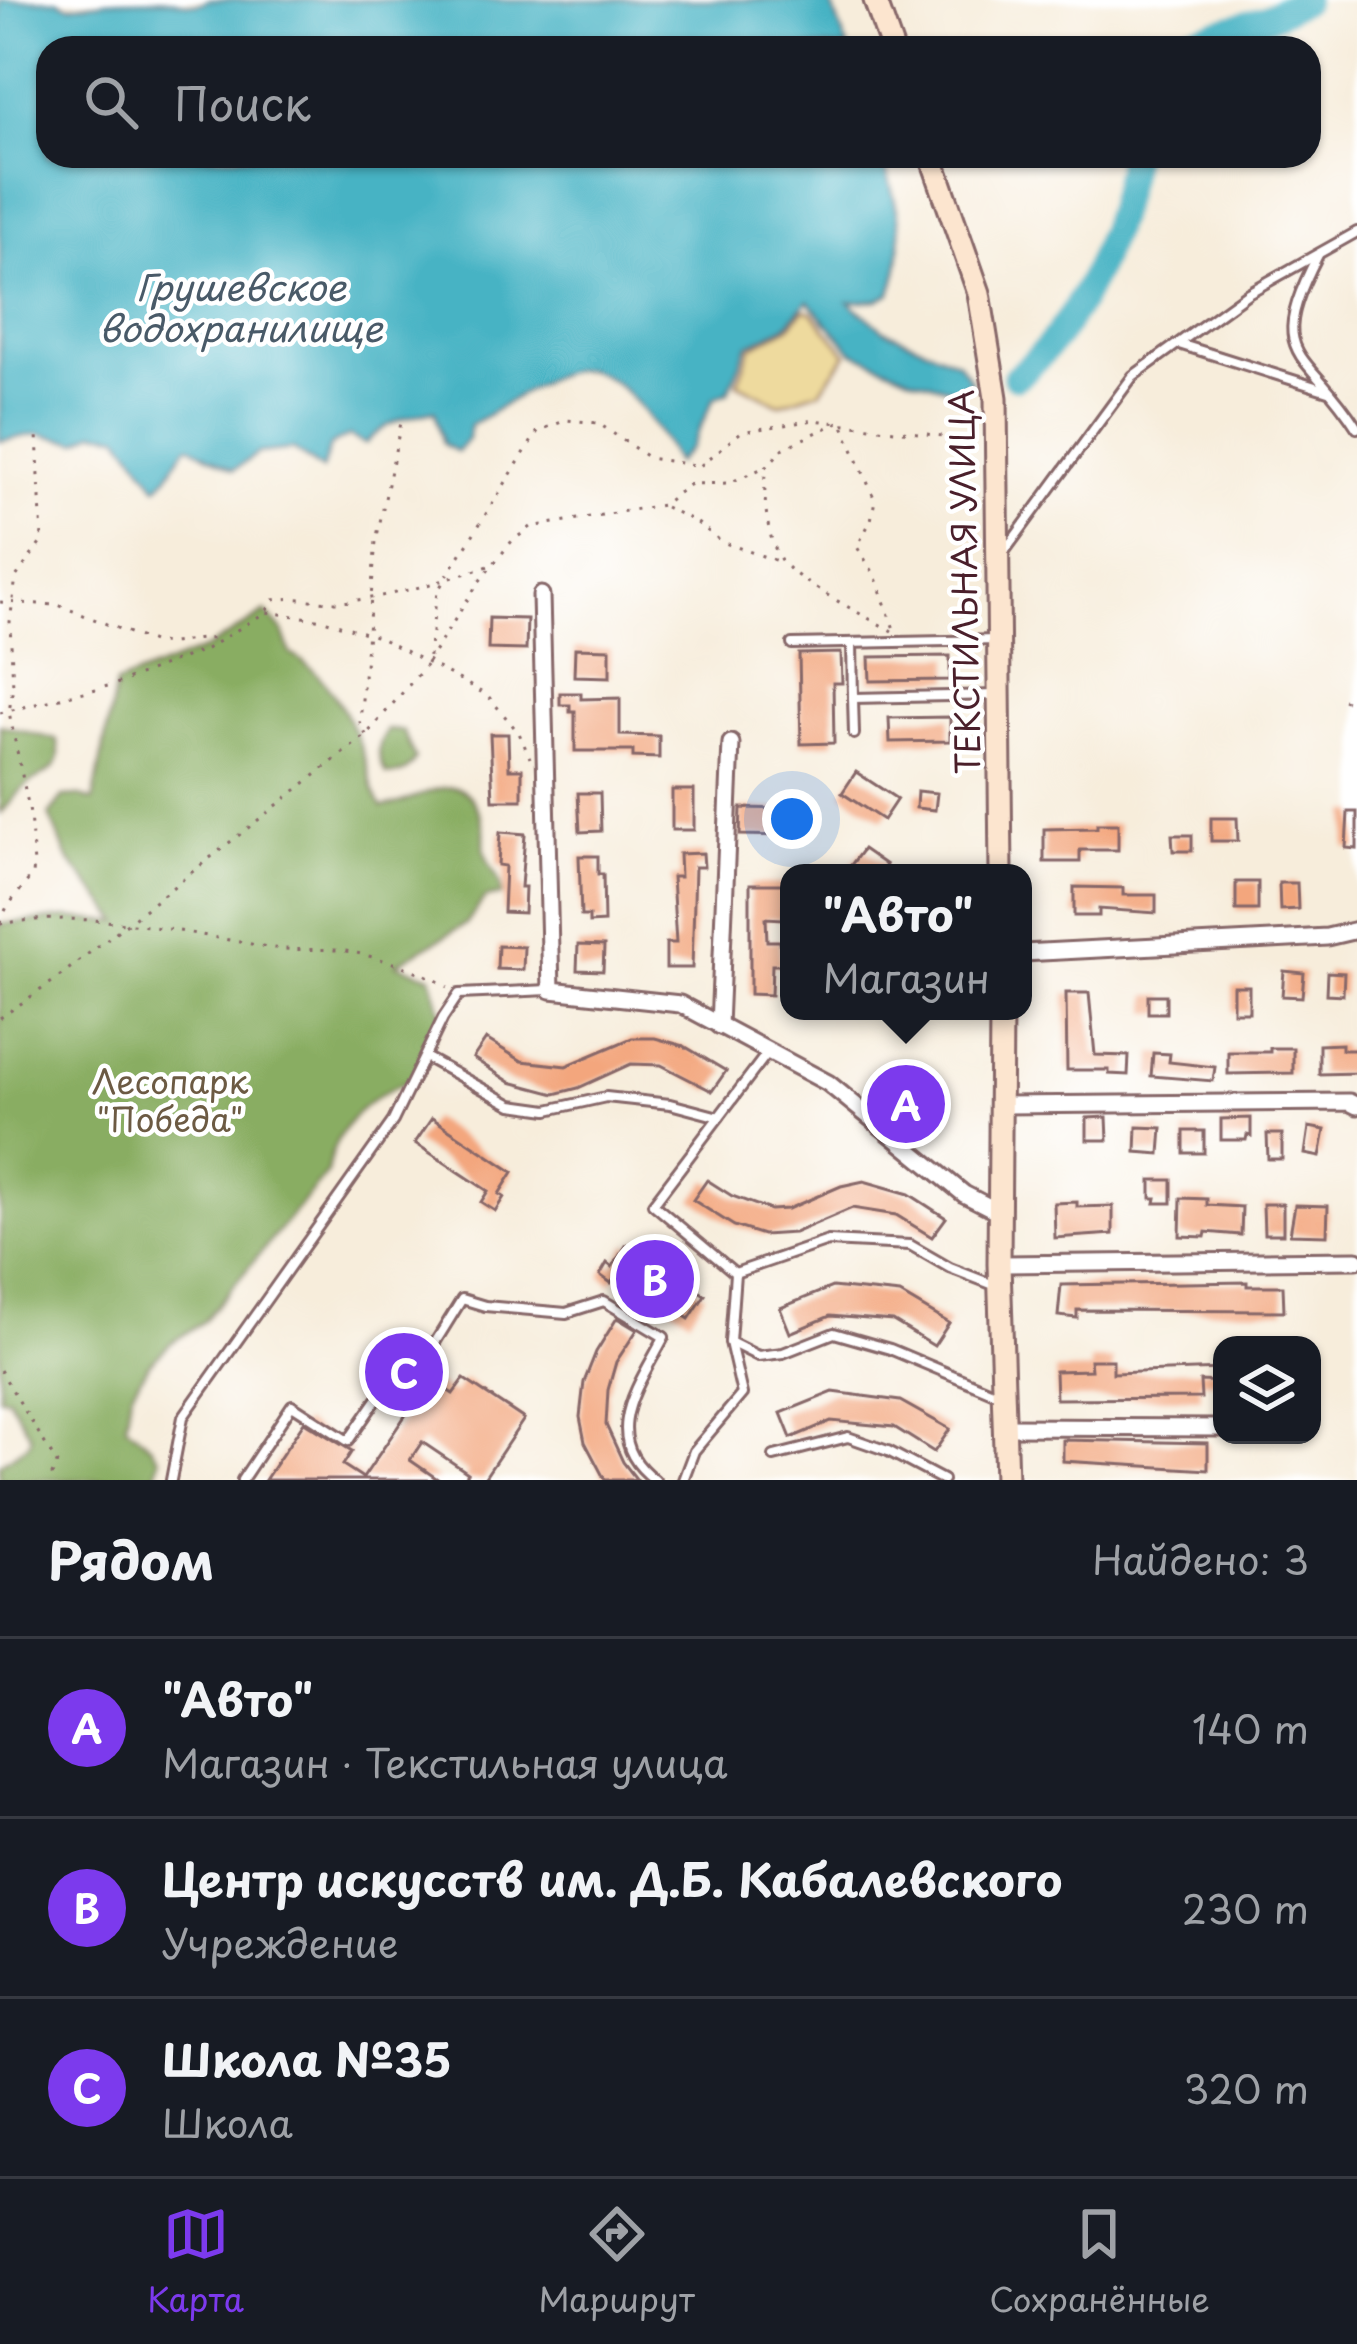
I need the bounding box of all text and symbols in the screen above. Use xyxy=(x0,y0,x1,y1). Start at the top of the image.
search box xyxy=(36,36,1321,168)
text: Поиск xyxy=(174,68,311,136)
icon: search xyxy=(78,69,144,135)
water label: Грушевское водохранилище xyxy=(99,259,384,354)
street label: ТЕКСТИЛЬНАЯ УЛИЦА xyxy=(935,389,991,775)
your location xyxy=(762,789,822,849)
popup xyxy=(780,864,1032,1020)
text: "Авто" xyxy=(822,879,973,947)
text: Магазин xyxy=(822,947,990,1006)
park label: Лесопарк "Победа" xyxy=(92,1055,249,1143)
pin: A xyxy=(867,1059,945,1149)
pin: B xyxy=(616,1234,694,1324)
pin: C xyxy=(365,1327,443,1417)
map controls xyxy=(1213,1336,1321,1444)
button: layers xyxy=(1213,1336,1321,1444)
text: Рядом xyxy=(48,1520,214,1597)
text: Найдено: 3 xyxy=(1092,1529,1309,1588)
text: "Авто" xyxy=(162,1664,313,1732)
text: A xyxy=(72,1698,102,1757)
text: 140 m xyxy=(1192,1698,1309,1757)
text: Магазин · Текстильная улица xyxy=(162,1732,728,1791)
text: Центр искусств им. Д.Б. Кабалевского xyxy=(162,1844,1062,1912)
text: B xyxy=(74,1878,100,1937)
text: 230 m xyxy=(1182,1878,1309,1937)
text: Учреждение xyxy=(162,1912,399,1971)
text: Школа №35 xyxy=(162,2024,452,2092)
text: C xyxy=(72,2058,102,2117)
text: 320 m xyxy=(1184,2058,1309,2117)
text: Школа xyxy=(162,2092,293,2151)
tab: Карта xyxy=(147,2201,244,2323)
tab: Маршрут xyxy=(539,2201,695,2323)
tab: Сохранённые xyxy=(989,2201,1210,2323)

